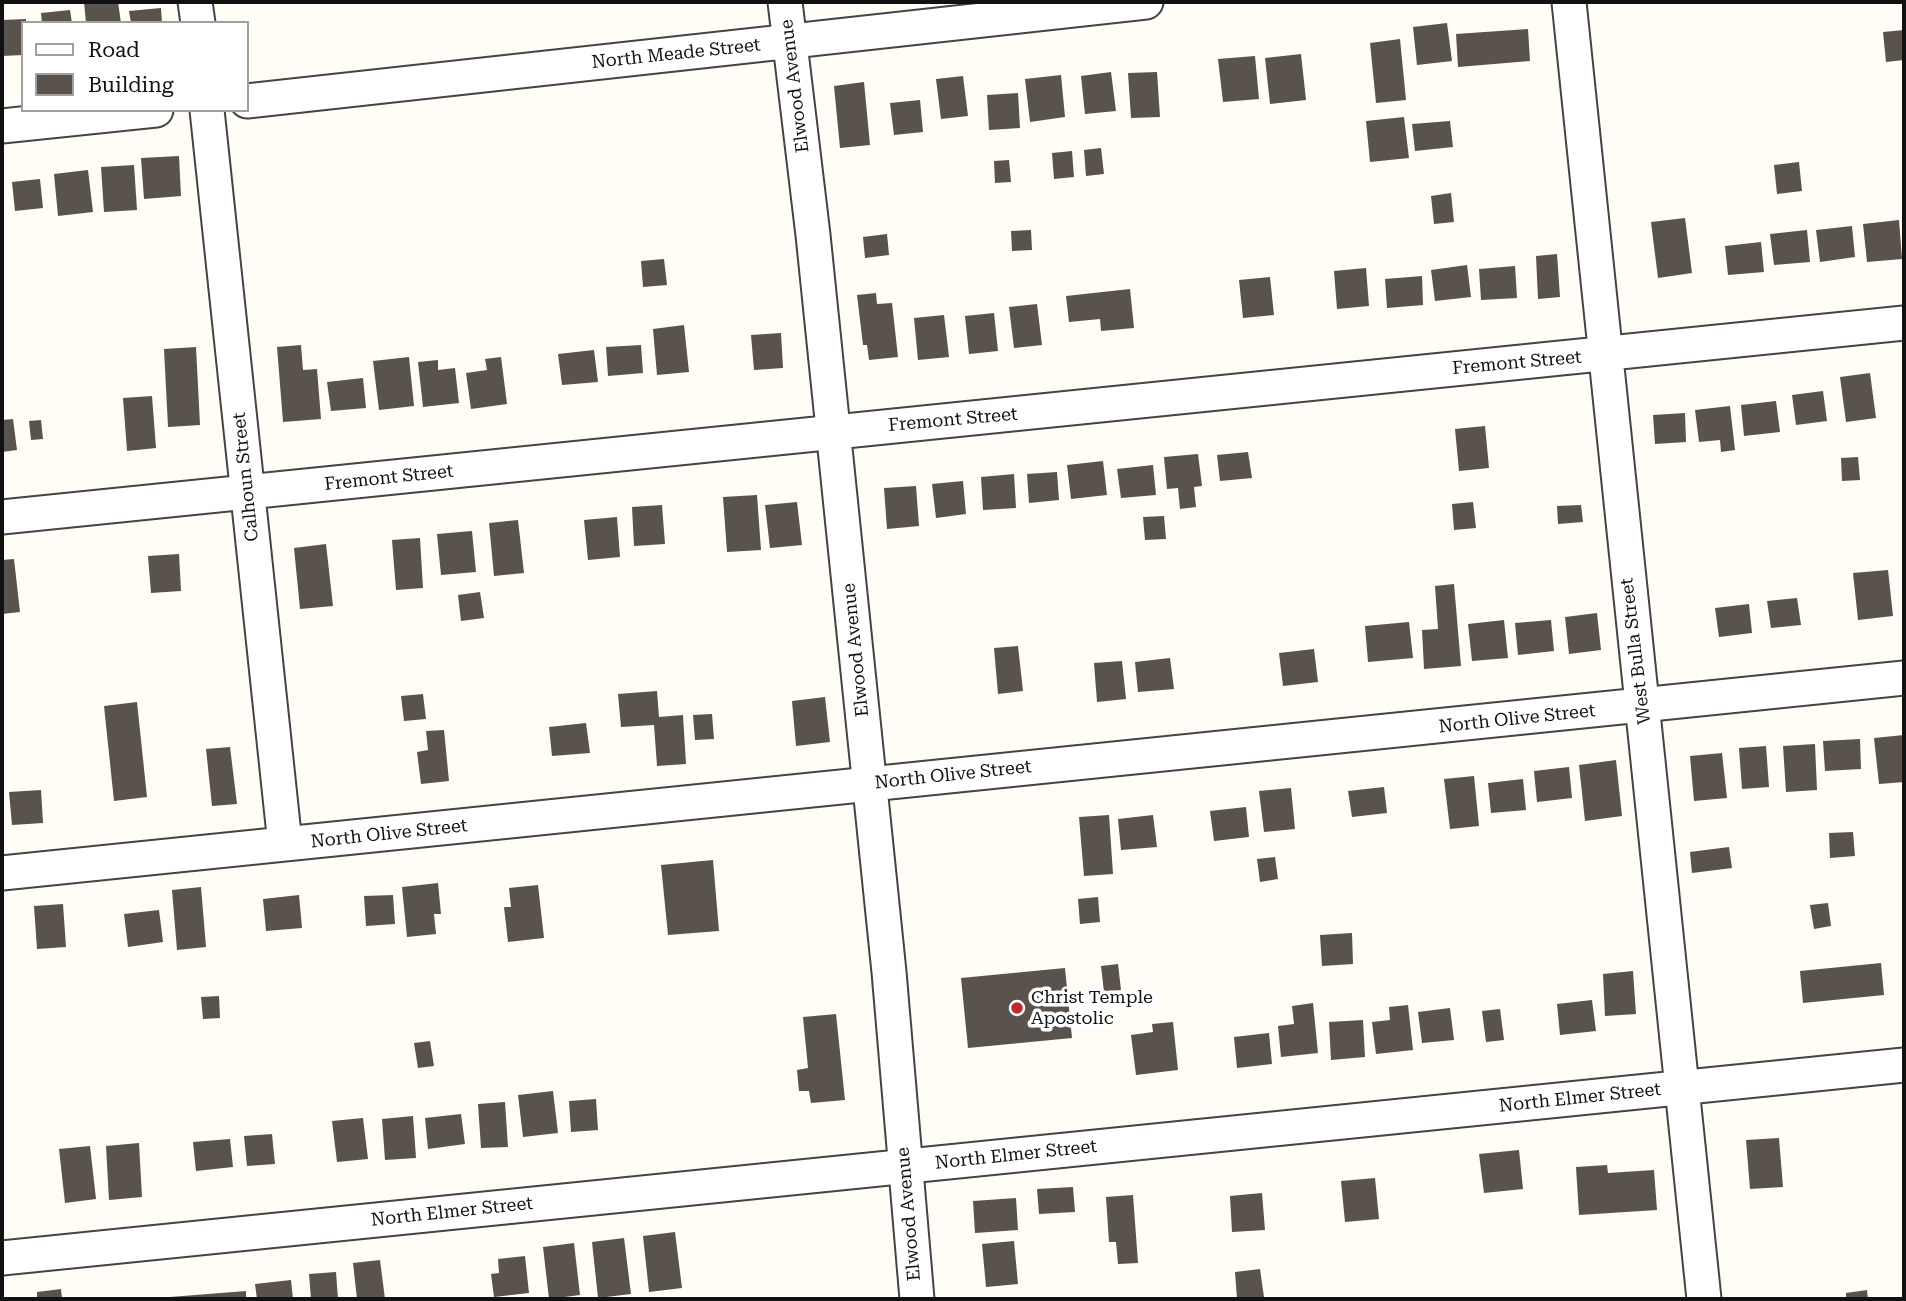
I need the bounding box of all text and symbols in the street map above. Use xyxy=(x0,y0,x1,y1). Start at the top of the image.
street label: Elwood Avenue xyxy=(776,18,814,154)
legend xyxy=(21,21,248,112)
street label: North Meade Street xyxy=(590,34,762,74)
text: Road xyxy=(88,38,140,62)
text: Building xyxy=(88,73,174,97)
street label: Fremont Street xyxy=(1451,347,1583,379)
street label: Fremont Street xyxy=(887,404,1019,436)
street label: Calhoun Street xyxy=(228,411,264,543)
street label: Fremont Street xyxy=(323,460,455,496)
street label: West Bulla Street xyxy=(1616,577,1656,725)
street label: Elwood Avenue xyxy=(838,582,874,718)
street label: North Olive Street xyxy=(1438,700,1596,738)
street label: North Olive Street xyxy=(874,756,1032,794)
street label: North Olive Street xyxy=(310,815,468,853)
place label: Christ Temple Apostolic xyxy=(1031,987,1153,1030)
marker: Christ Temple Apostolic xyxy=(1009,1000,1025,1016)
street label: North Elmer Street xyxy=(1498,1079,1662,1117)
street label: North Elmer Street xyxy=(934,1136,1098,1174)
street label: Elwood Avenue xyxy=(892,1146,926,1282)
street label: North Elmer Street xyxy=(370,1193,534,1231)

